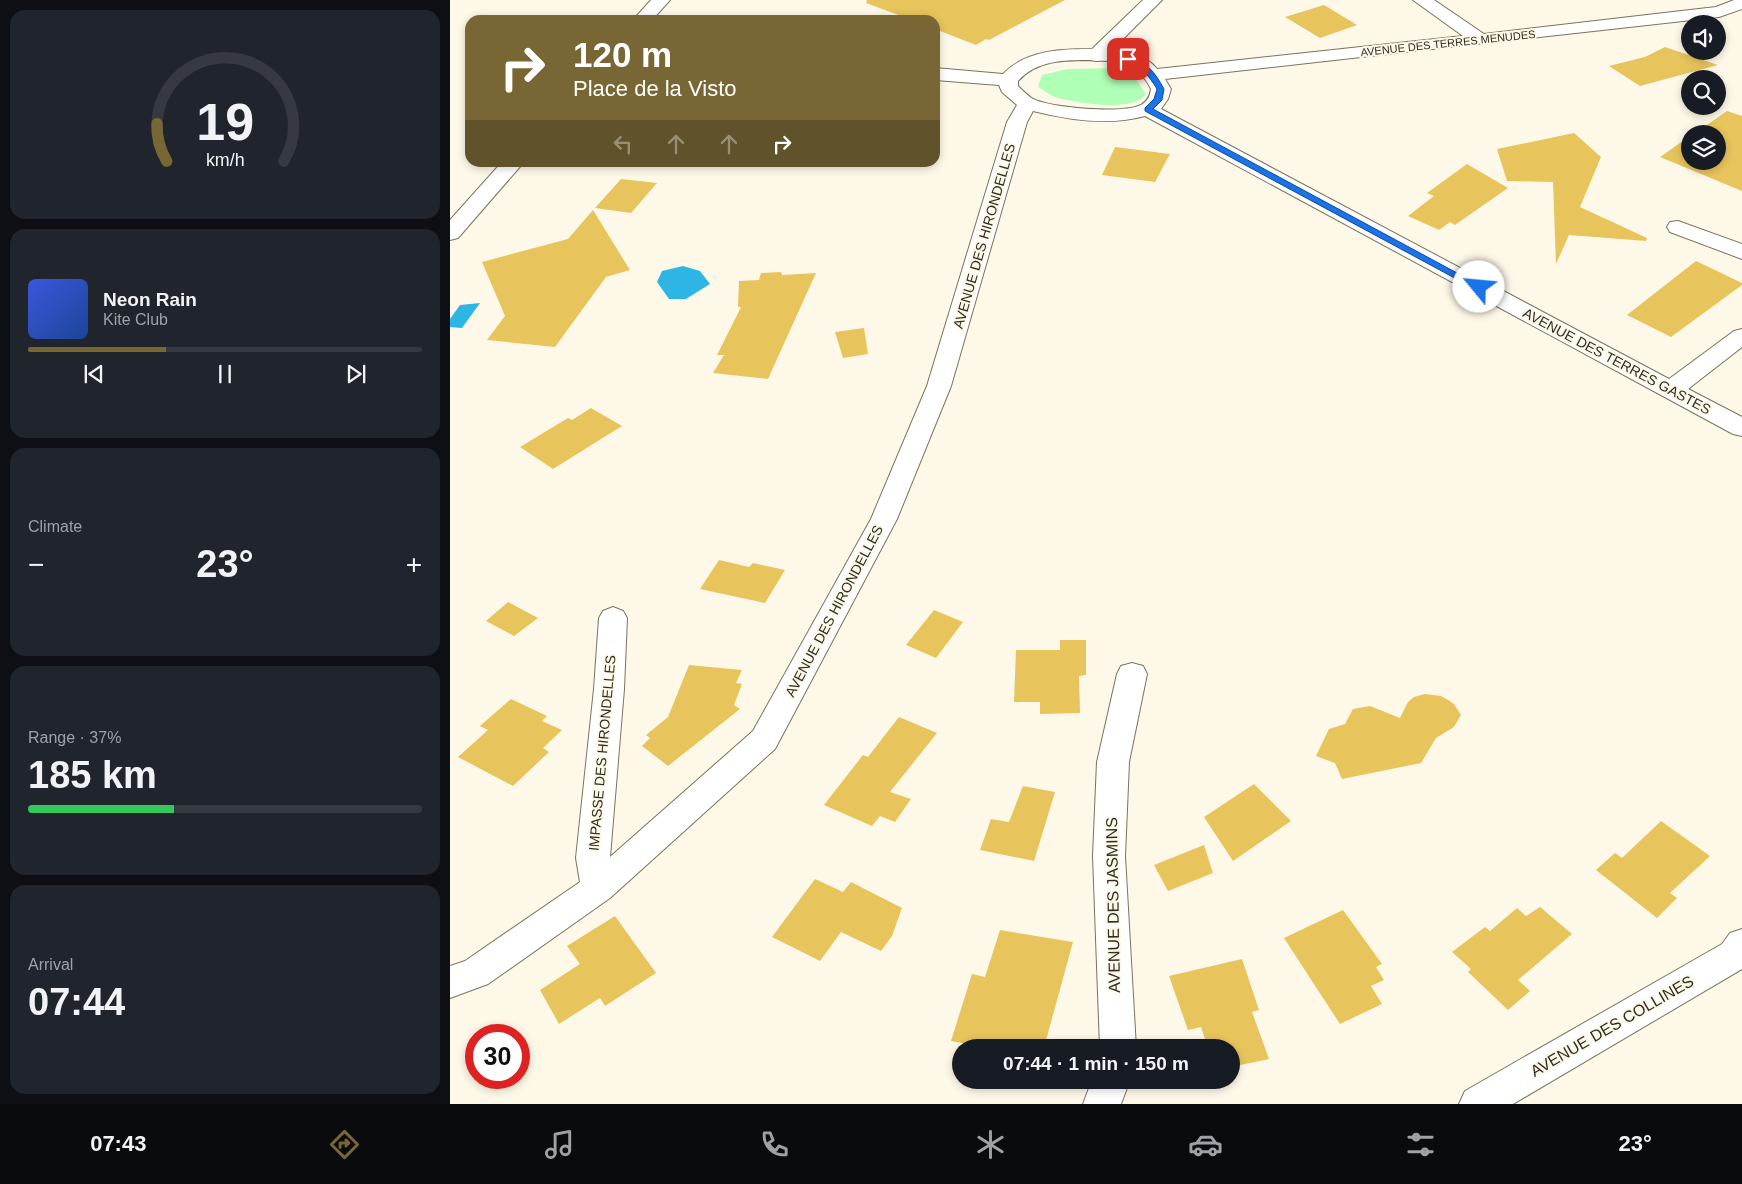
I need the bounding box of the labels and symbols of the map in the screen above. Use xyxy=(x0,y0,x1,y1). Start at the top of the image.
street label: AVENUE DES TERRES MENUDES xyxy=(1360,28,1536,58)
pin xyxy=(1107,38,1149,80)
street label: AVENUE DES HIRONDELLES xyxy=(950,142,1018,330)
position arrow xyxy=(1452,260,1504,312)
street label: AVENUE DES TERRES GASTES xyxy=(1520,305,1714,417)
street label: AVENUE DES HIRONDELLES xyxy=(782,523,886,699)
street label: IMPASSE DES HIRONDELLES xyxy=(585,654,619,852)
street label: AVENUE DES JASMINS xyxy=(1103,817,1123,993)
street label: AVENUE DES COLLINES xyxy=(1527,972,1697,1080)
speed limit sign: 30 xyxy=(465,1024,530,1089)

